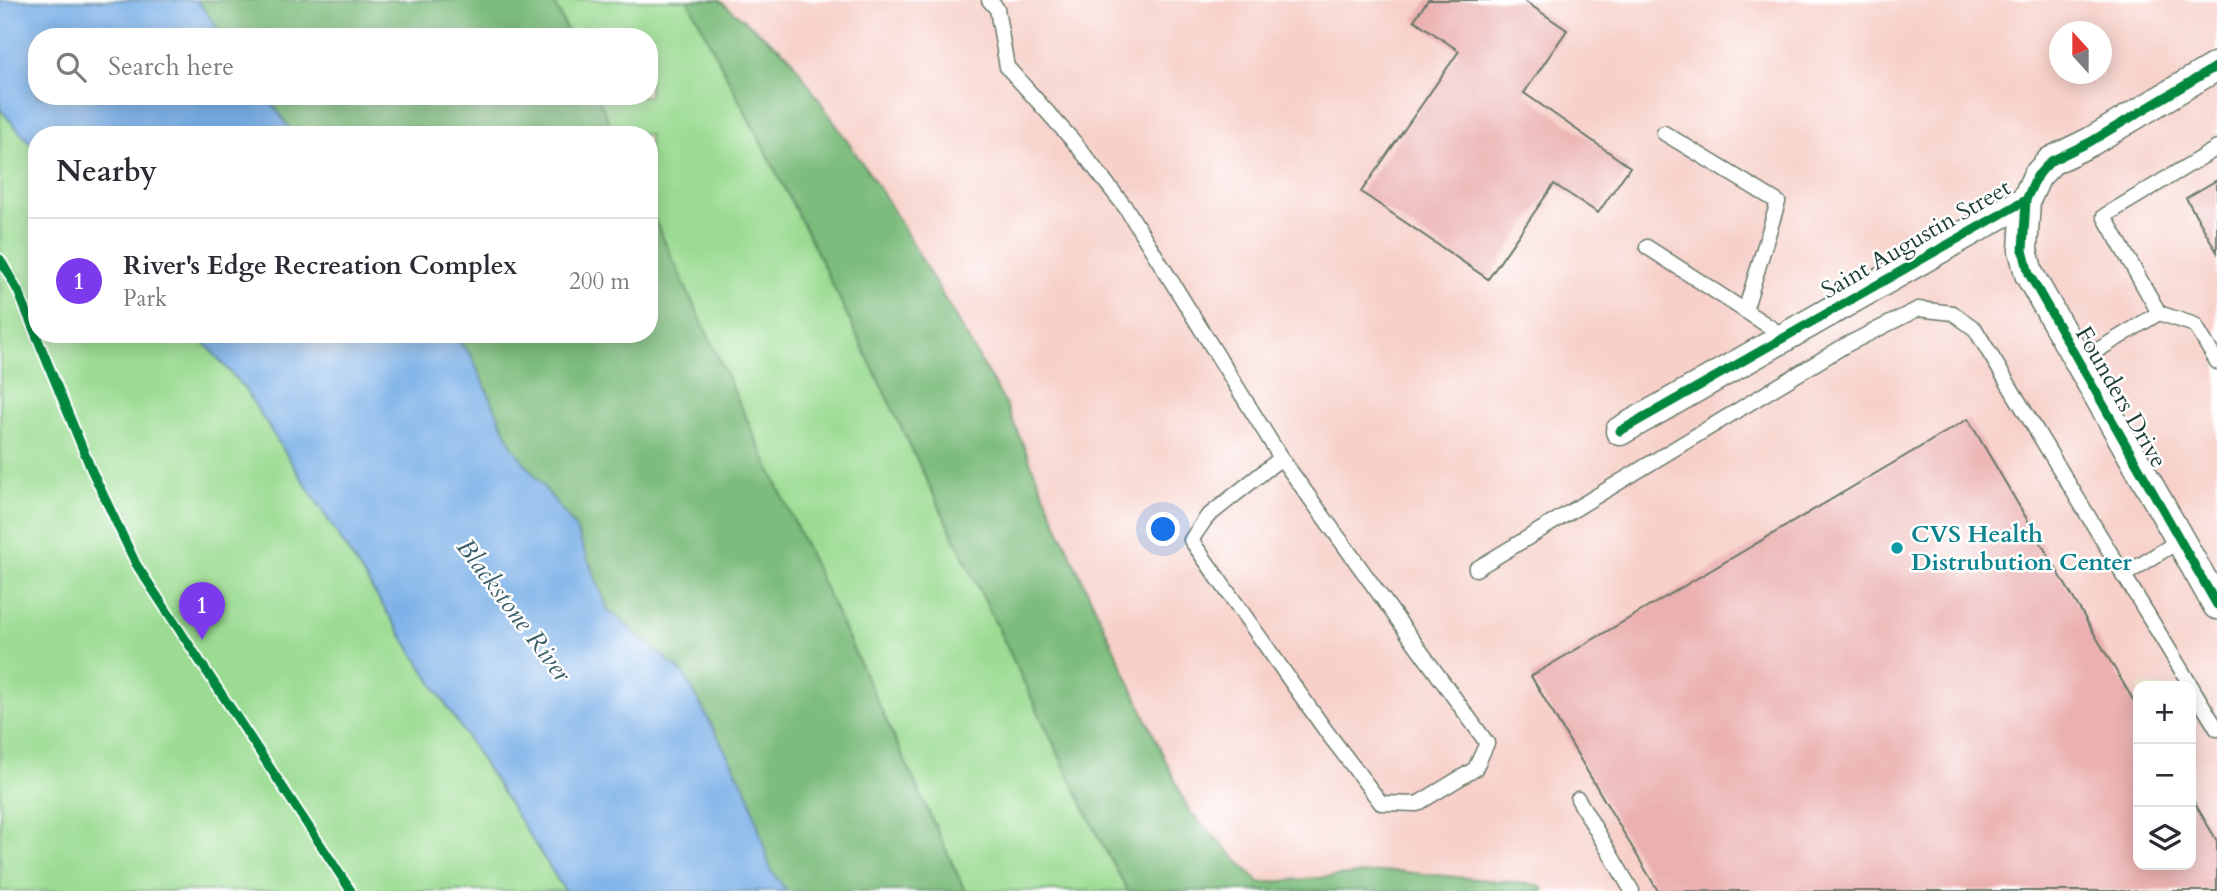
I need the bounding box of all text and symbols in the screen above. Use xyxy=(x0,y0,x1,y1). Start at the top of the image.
north arrow xyxy=(2049,21,2112,84)
search box xyxy=(28,28,658,105)
icon: search xyxy=(52,48,90,86)
text: Search here xyxy=(108,49,234,84)
text: Nearby xyxy=(56,151,157,192)
street label: Saint Augustin Street xyxy=(1815,171,2017,307)
text: River's Edge Recreation Complex xyxy=(123,248,517,283)
text: 1 xyxy=(73,266,85,297)
text: 200 m xyxy=(569,266,630,297)
text: Park xyxy=(123,283,167,314)
street label: Founders Drive xyxy=(2067,320,2175,474)
your location xyxy=(1146,512,1180,546)
place label: CVS Health Distrubution Center xyxy=(1911,518,2132,579)
water label: Blackstone River xyxy=(449,531,580,690)
marker: CVS Health Distrubution Center xyxy=(1889,540,1905,556)
pin: 1 xyxy=(179,582,225,640)
map controls xyxy=(2133,681,2196,870)
button: + xyxy=(2133,681,2196,744)
button: − xyxy=(2133,744,2196,807)
button: layers xyxy=(2133,807,2196,870)

